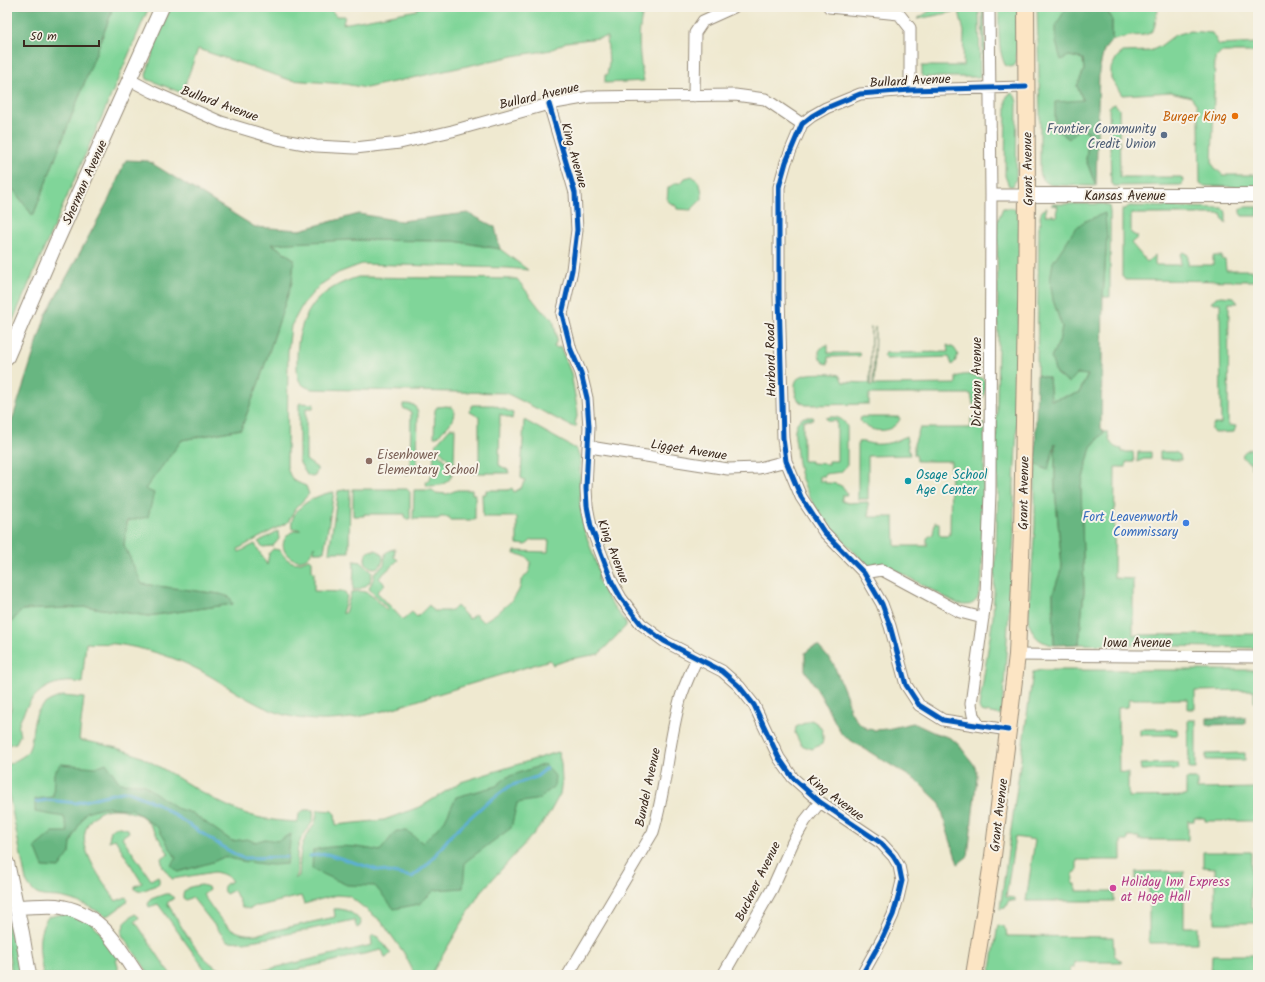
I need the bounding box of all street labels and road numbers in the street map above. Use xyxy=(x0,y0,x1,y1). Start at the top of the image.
street label: Bullard Avenue xyxy=(869,69,951,94)
street label: Bullard Avenue xyxy=(497,77,581,116)
street label: Bullard Avenue xyxy=(178,81,261,128)
street label: King Avenue xyxy=(554,120,593,191)
street label: Grant Avenue xyxy=(1017,132,1040,206)
street label: Sherman Avenue xyxy=(57,137,114,228)
street label: Kansas Avenue xyxy=(1084,186,1166,207)
street label: Harbord Road xyxy=(760,322,783,397)
street label: Dickman Avenue xyxy=(967,337,988,427)
street label: Ligget Avenue xyxy=(649,434,729,467)
street label: Grant Avenue xyxy=(1013,456,1036,530)
street label: King Avenue xyxy=(591,516,635,587)
street label: Iowa Avenue xyxy=(1103,633,1171,654)
street label: Bundel Avenue xyxy=(630,746,667,829)
street label: King Avenue xyxy=(802,770,868,827)
street label: Grant Avenue xyxy=(985,777,1014,853)
street label: Buckner Avenue xyxy=(730,838,787,925)

